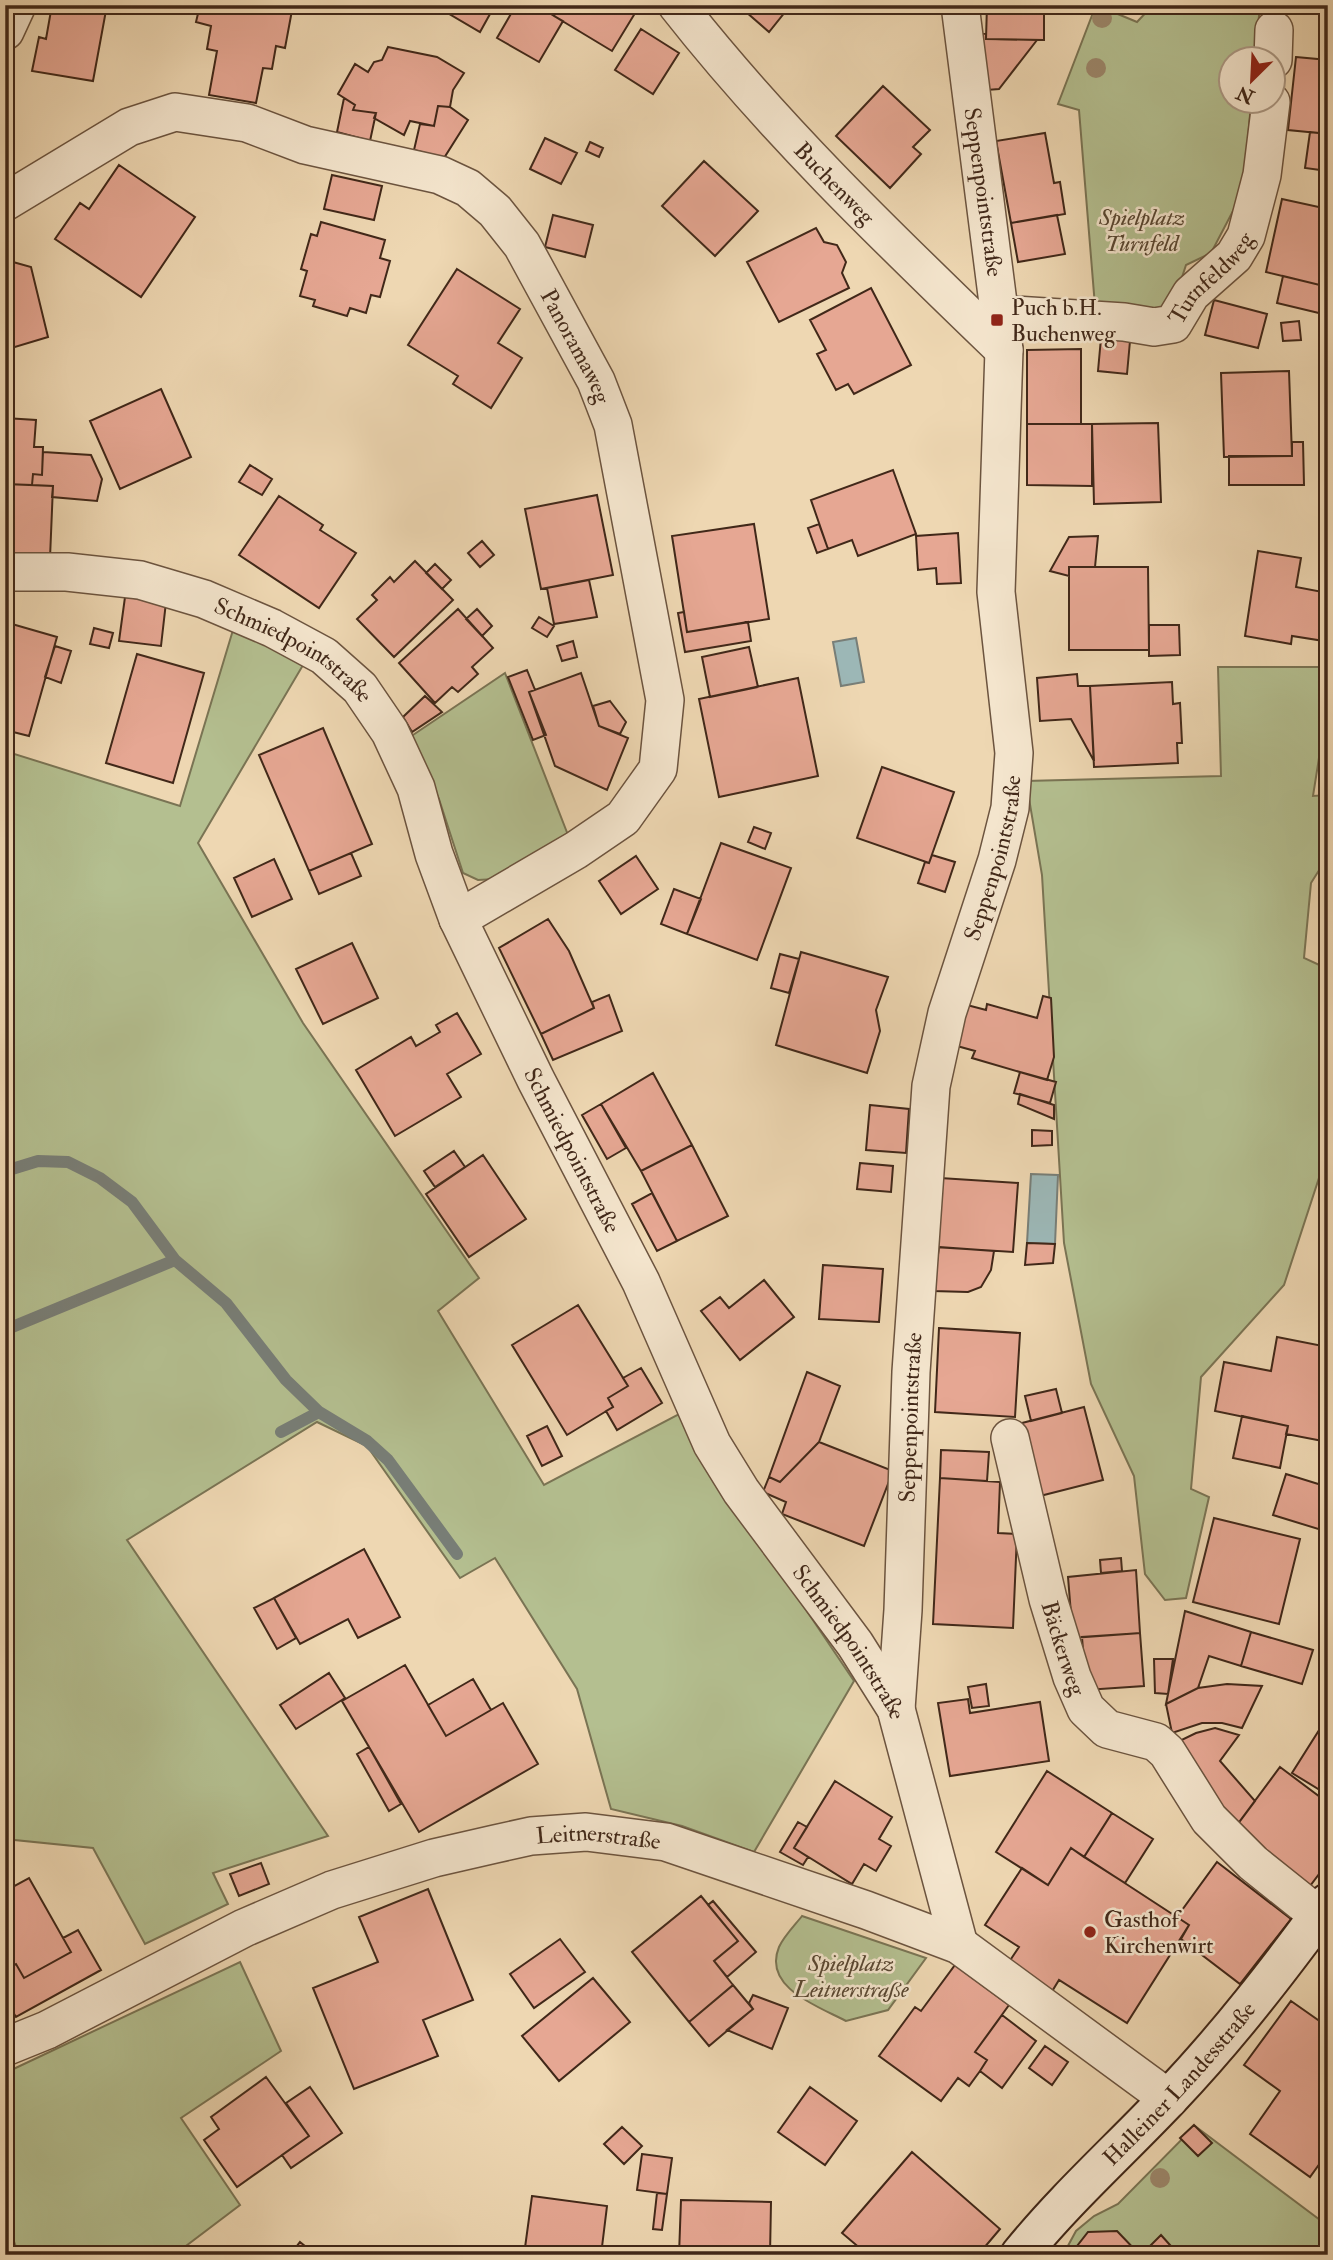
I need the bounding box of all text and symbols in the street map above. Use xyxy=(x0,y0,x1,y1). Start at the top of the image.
north arrow xyxy=(1218,46,1288,116)
text: N xyxy=(1232,80,1259,109)
street label: Seppenpointstraße xyxy=(956,106,1010,279)
street label: Buchenweg xyxy=(788,136,882,232)
park label: Spielplatz Turnfeld xyxy=(1098,203,1185,258)
street label: Turnfeldweg xyxy=(1162,226,1260,330)
street label: Panoramaweg xyxy=(534,284,617,408)
place label: Puch b.H. Buchenweg xyxy=(1011,293,1116,348)
marker: Puch b.H. Buchenweg xyxy=(989,312,1005,328)
street label: Schmiedpointstraße xyxy=(210,591,380,708)
street label: Seppenpointstraße xyxy=(958,774,1027,945)
street label: Schmiedpointstraße xyxy=(517,1063,627,1238)
street label: Seppenpointstraße xyxy=(893,1331,929,1503)
street label: Schmiedpointstraße xyxy=(786,1559,912,1723)
street label: Bäckerweg xyxy=(1034,1598,1093,1701)
street label: Leitnerstraße xyxy=(535,1818,663,1856)
place label: Gasthof Kirchenwirt xyxy=(1104,1905,1214,1960)
marker: Gasthof Kirchenwirt xyxy=(1082,1924,1098,1940)
park label: Spielplatz Leitnerstraße xyxy=(792,1949,909,2004)
street label: Halleiner Landesstraße xyxy=(1097,1995,1262,2172)

